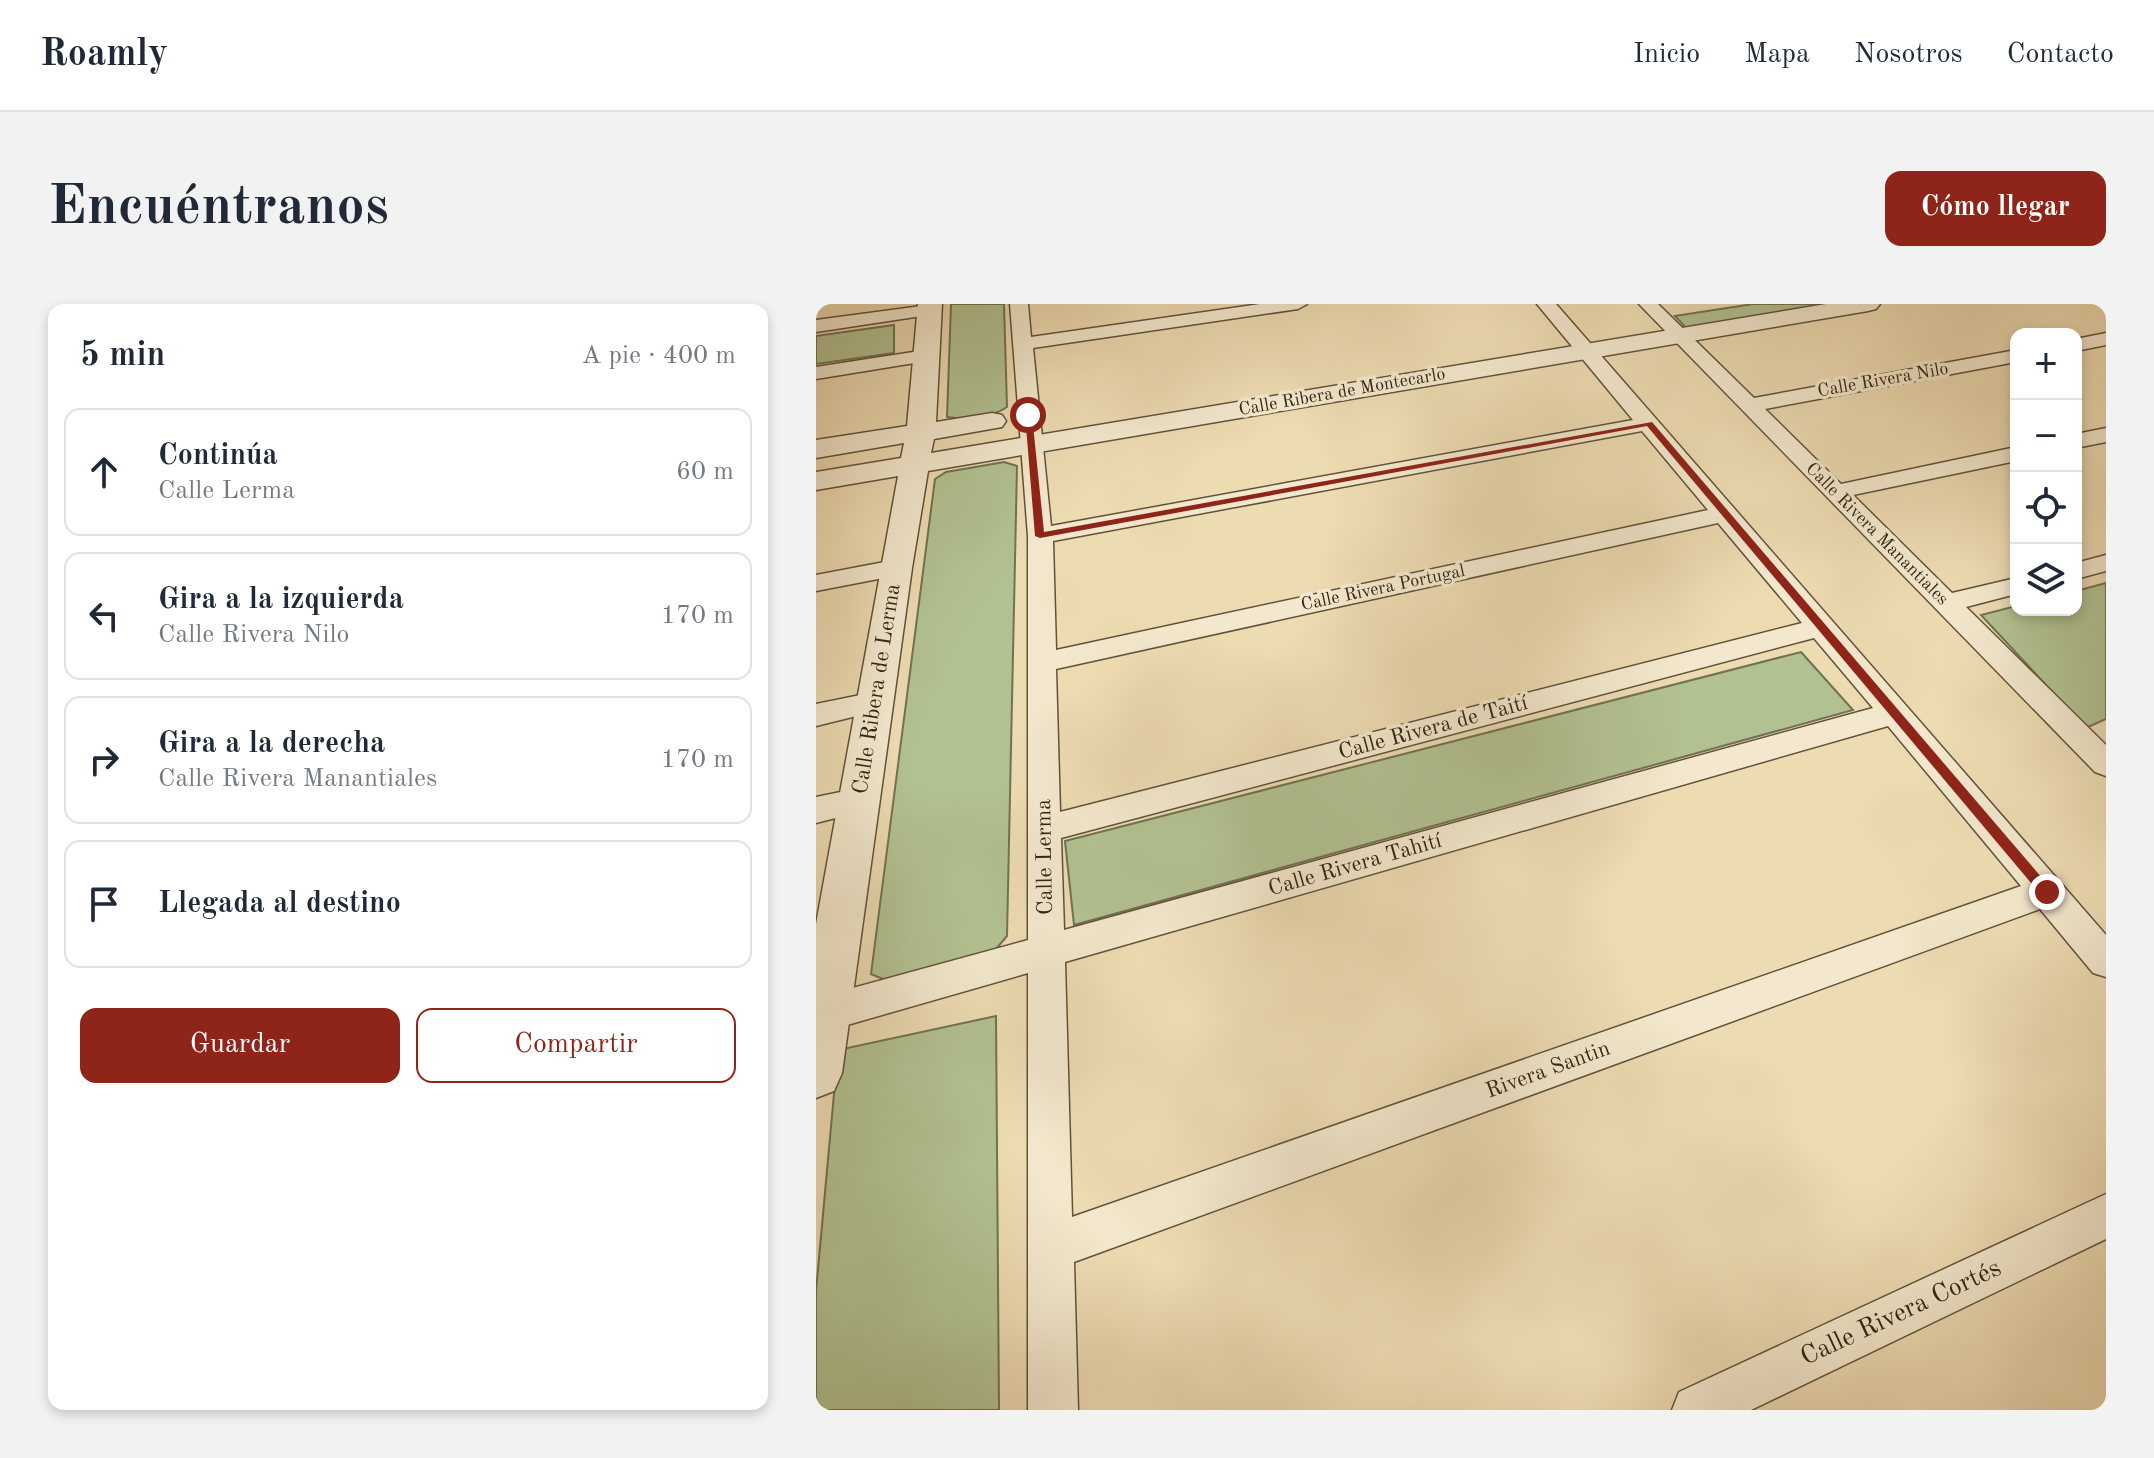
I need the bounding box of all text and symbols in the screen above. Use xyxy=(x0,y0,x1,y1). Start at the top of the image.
text: Roamly xyxy=(40,36,168,74)
text: Inicio xyxy=(1633,41,1700,69)
text: Mapa xyxy=(1744,41,1810,69)
text: Nosotros xyxy=(1854,41,1963,69)
text: Contacto xyxy=(2007,41,2114,69)
button: Cómo llegar xyxy=(1885,171,2106,246)
text: Encuéntranos xyxy=(48,180,389,236)
map controls xyxy=(2010,328,2082,616)
button: + xyxy=(2010,328,2082,400)
text: 5 min xyxy=(80,339,165,373)
text: A pie · 400 m xyxy=(581,343,736,369)
street label: Calle Rivera Nilo xyxy=(1816,360,1950,400)
street label: Calle Ribera de Montecarlo xyxy=(1237,365,1447,419)
route start xyxy=(1010,397,1046,433)
button: − xyxy=(2010,400,2082,472)
text: Continúa xyxy=(158,441,278,471)
icon: ahead xyxy=(82,450,126,494)
text: 60 m xyxy=(676,459,734,485)
street label: Calle Rivera Manantiales xyxy=(1802,459,1952,609)
button: locate xyxy=(2010,472,2082,544)
text: Calle Lerma xyxy=(158,478,295,504)
button: layers xyxy=(2010,544,2082,616)
street label: Calle Rivera Portugal xyxy=(1299,562,1467,614)
street label: Calle Ribera de Lerma xyxy=(849,582,905,796)
text: Gira a la izquierda xyxy=(158,585,404,615)
icon: left xyxy=(82,594,126,638)
text: 170 m xyxy=(661,603,734,629)
text: Calle Rivera Nilo xyxy=(158,622,349,648)
street label: Calle Rivera de Taití xyxy=(1336,692,1531,764)
text: Gira a la derecha xyxy=(158,729,385,759)
icon: right xyxy=(82,738,126,782)
text: 170 m xyxy=(661,747,734,773)
text: Calle Rivera Manantiales xyxy=(158,766,437,792)
street label: Calle Lerma xyxy=(1033,799,1057,915)
street label: Calle Rivera Tahití xyxy=(1266,829,1445,900)
route end xyxy=(2029,874,2065,910)
icon: arrive xyxy=(82,882,126,926)
text: Llegada al destino xyxy=(158,889,401,919)
button: Guardar xyxy=(80,1008,400,1083)
button: Compartir xyxy=(416,1008,736,1083)
street label: Rivera Santin xyxy=(1483,1037,1613,1103)
street label: Calle Rivera Cortés xyxy=(1797,1255,2005,1371)

